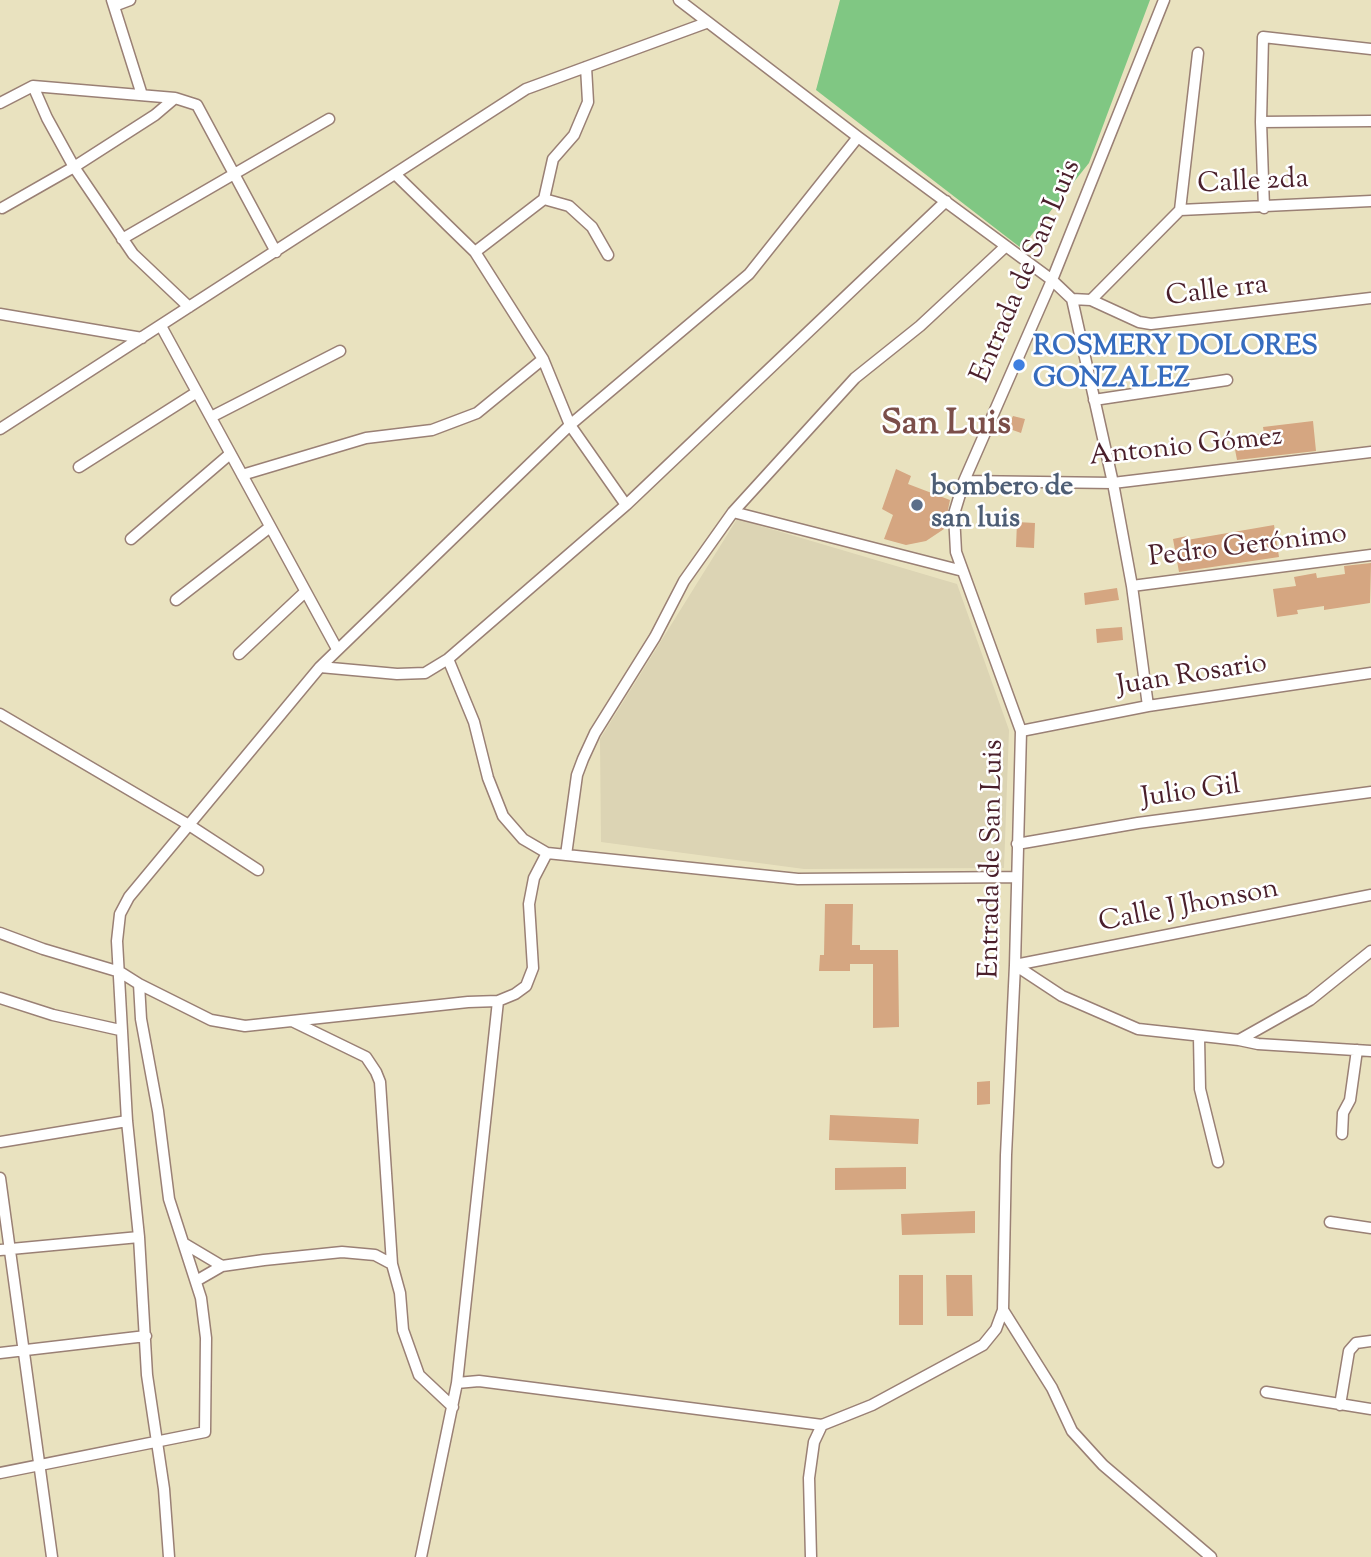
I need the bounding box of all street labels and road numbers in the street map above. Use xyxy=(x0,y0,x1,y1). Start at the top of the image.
street label: Entrada de San Luis xyxy=(966,155,1090,389)
street label: Calle 2da xyxy=(1197,164,1309,204)
street label: Calle 1ra xyxy=(1164,270,1270,316)
street label: Antonio Gómez xyxy=(1088,422,1284,476)
street label: Pedro Gerónimo xyxy=(1147,519,1349,577)
street label: Juan Rosario xyxy=(1115,649,1269,705)
street label: Entrada de San Luis xyxy=(975,739,1013,979)
street label: Julio Gil xyxy=(1139,770,1243,818)
street label: Calle J Jhonson xyxy=(1096,874,1282,942)

